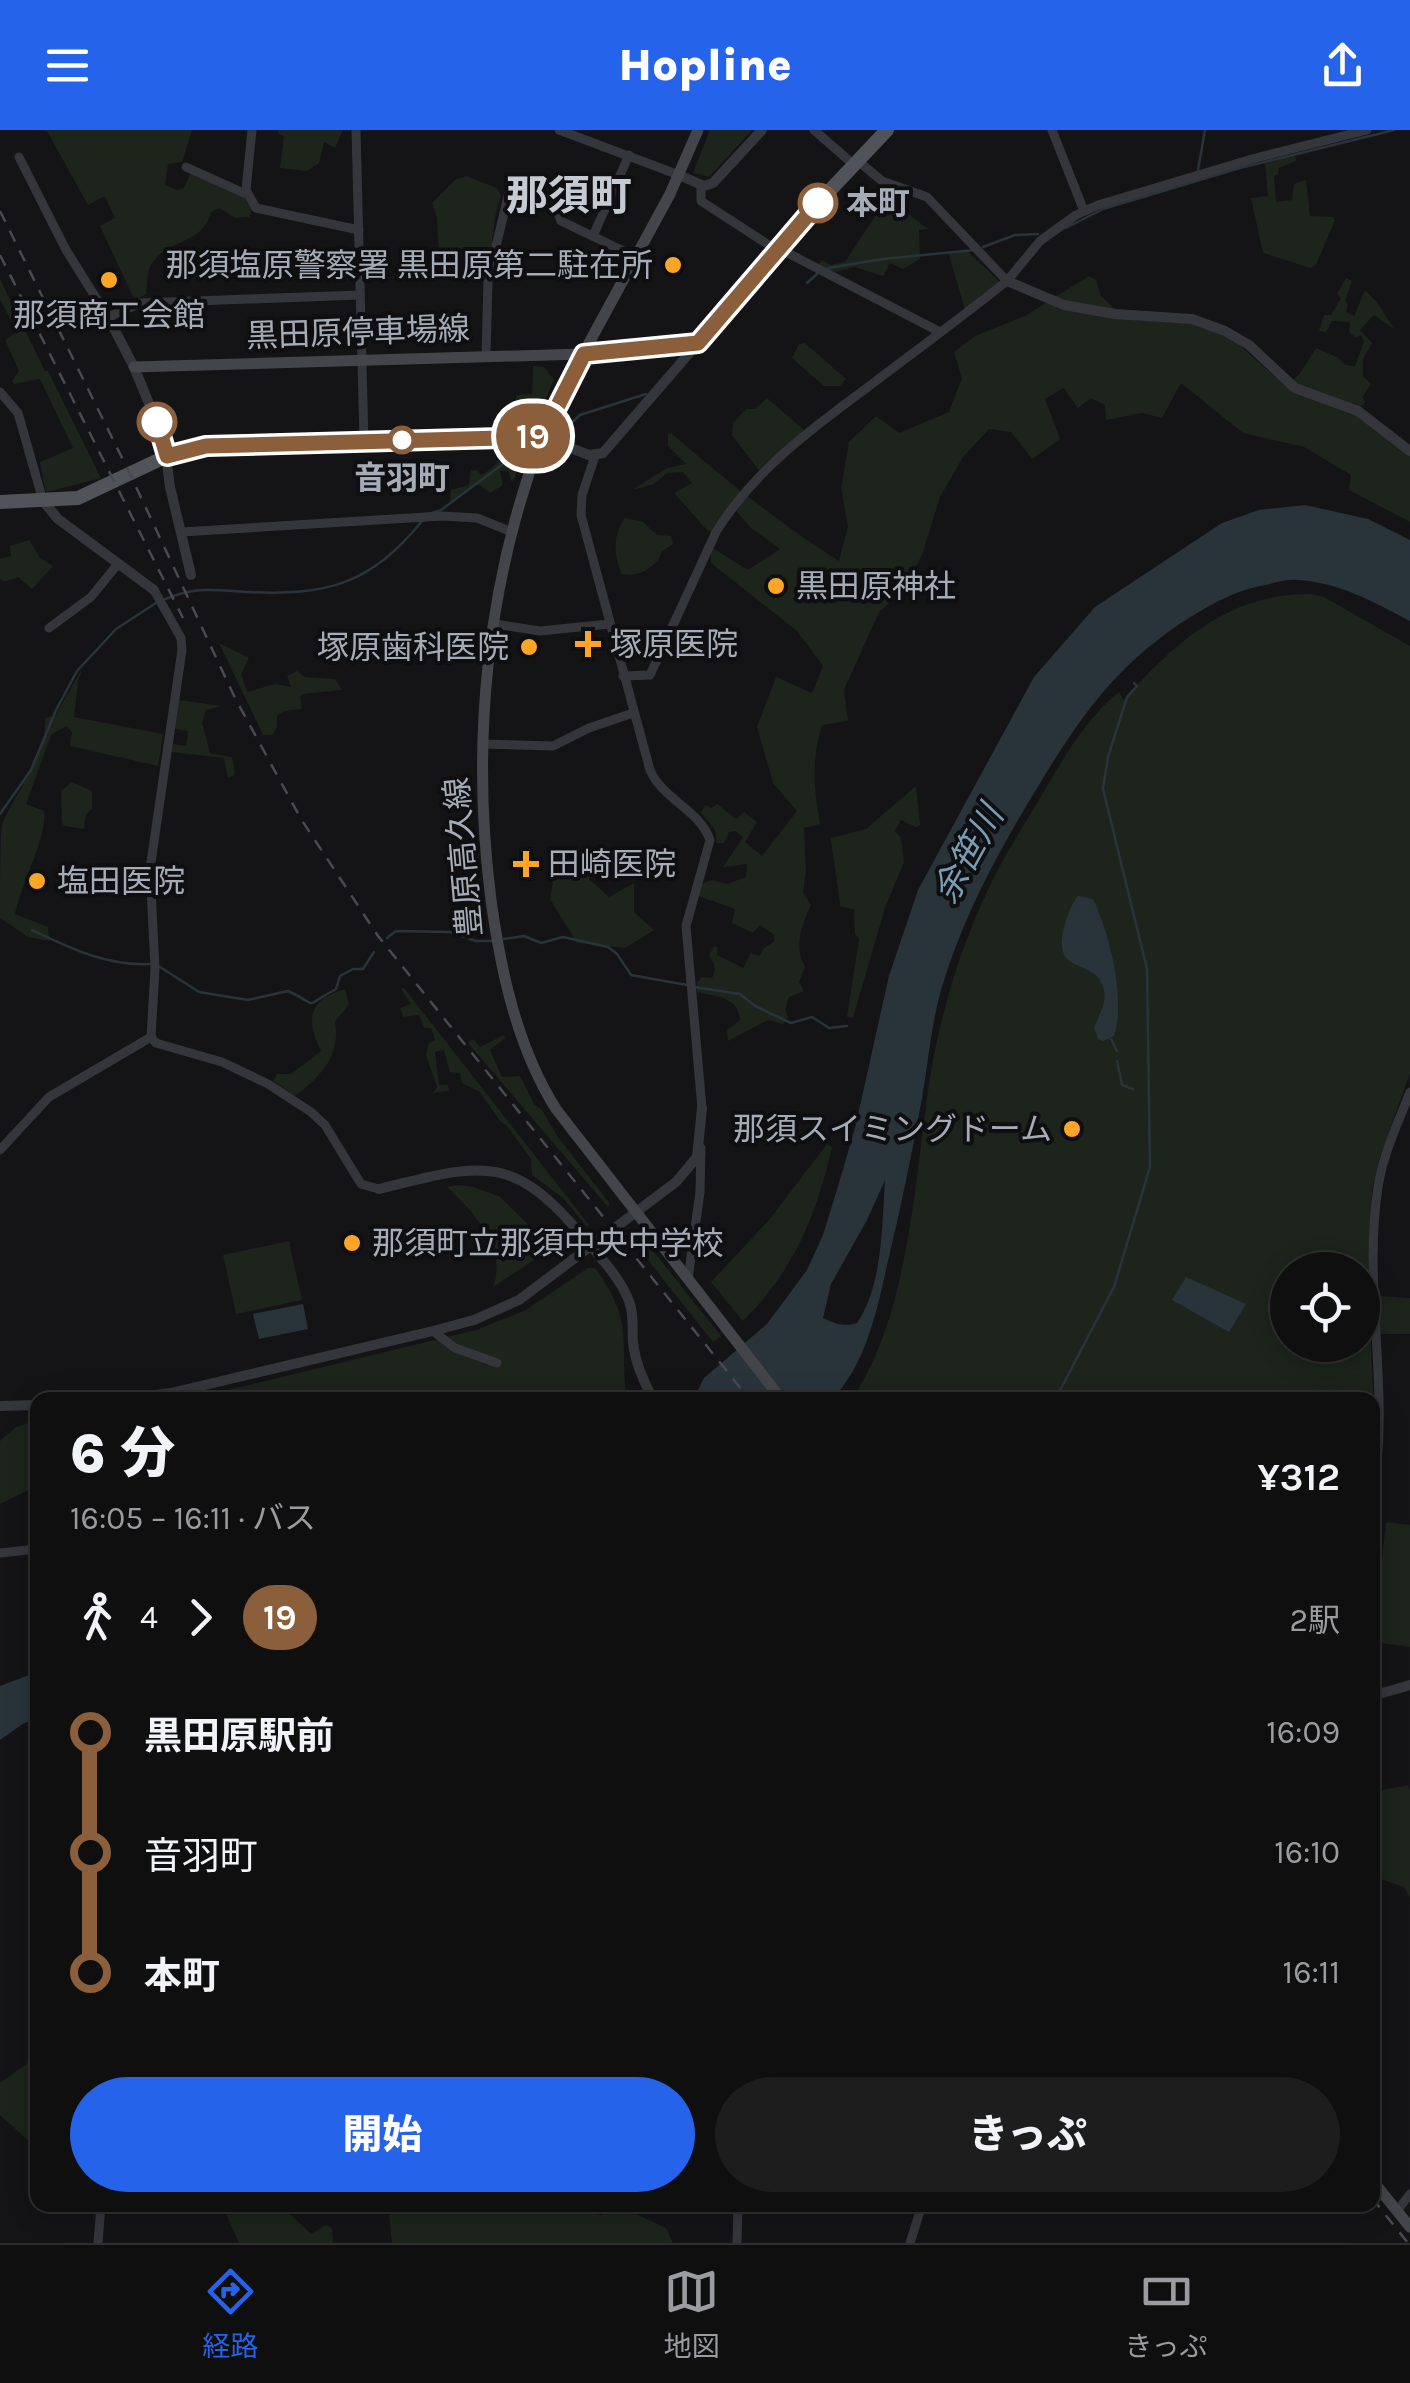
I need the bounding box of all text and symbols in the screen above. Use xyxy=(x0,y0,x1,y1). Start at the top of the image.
icon: menu xyxy=(40,38,95,93)
icon: share xyxy=(1315,38,1370,93)
text: Hopline xyxy=(618,39,792,91)
district label: 那須町 xyxy=(506,171,632,221)
marker: 本町 xyxy=(799,184,837,222)
place label: 本町 xyxy=(846,185,910,222)
place label: 那須塩原警察署 黒田原第二駐在所 xyxy=(165,247,653,284)
marker: 那須塩原警察署 黒田原第二駐在所 xyxy=(662,254,684,276)
marker: 那須商工会館 xyxy=(98,269,120,291)
place label: 那須商工会館 xyxy=(13,297,205,334)
street label: 黒田原停車場線 xyxy=(245,310,471,355)
unlabelled marker xyxy=(138,403,176,441)
line badge: 19 xyxy=(488,404,578,468)
text: 19 xyxy=(516,416,550,457)
marker: 音羽町 xyxy=(389,427,415,453)
place label: 音羽町 xyxy=(354,460,450,497)
place label: 黒田原神社 xyxy=(796,568,956,605)
marker: 黒田原神社 xyxy=(765,575,787,597)
place label: 塚原医院 xyxy=(610,626,738,663)
place label: 塚原歯科医院 xyxy=(317,629,509,666)
marker: 塚原医院 xyxy=(575,631,601,657)
marker: 塚原歯科医院 xyxy=(518,636,540,658)
street label: 豊原高久線 xyxy=(438,776,489,938)
water label: 余笹川 xyxy=(925,795,1014,910)
place label: 田崎医院 xyxy=(548,846,676,883)
marker: 田崎医院 xyxy=(513,851,539,877)
place label: 塩田医院 xyxy=(57,863,185,900)
marker: 塩田医院 xyxy=(26,870,48,892)
place label: 那須スイミングドーム xyxy=(733,1111,1052,1148)
marker: 那須スイミングドーム xyxy=(1061,1118,1083,1140)
place label: 那須町立那須中央中学校 xyxy=(372,1225,724,1262)
marker: 那須町立那須中央中学校 xyxy=(341,1232,363,1254)
map controls xyxy=(1270,1252,1380,1362)
button: locate xyxy=(1270,1252,1380,1362)
text: 6 分 xyxy=(70,1422,175,1486)
text: ¥312 xyxy=(1258,1455,1340,1500)
text: 16:05 – 16:11 · バス xyxy=(70,1500,316,1537)
icon: walk xyxy=(70,1590,125,1645)
icon: forward xyxy=(173,1590,228,1645)
text: 19 xyxy=(263,1597,297,1638)
text: 4 xyxy=(140,1599,158,1636)
text: 2駅 xyxy=(1289,1602,1340,1639)
text: 黒田原駅前 xyxy=(144,1714,334,1759)
text: 16:09 xyxy=(1266,1714,1340,1751)
text: 音羽町 xyxy=(144,1834,258,1879)
text: 16:10 xyxy=(1274,1834,1340,1871)
text: 本町 xyxy=(144,1954,220,1999)
text: 16:11 xyxy=(1283,1954,1340,1991)
button: 開始 xyxy=(70,2077,695,2192)
button: きっぷ xyxy=(715,2077,1340,2192)
tab: 経路 xyxy=(203,2264,259,2364)
tab: 地図 xyxy=(664,2264,720,2364)
tab: きっぷ xyxy=(1125,2264,1207,2364)

